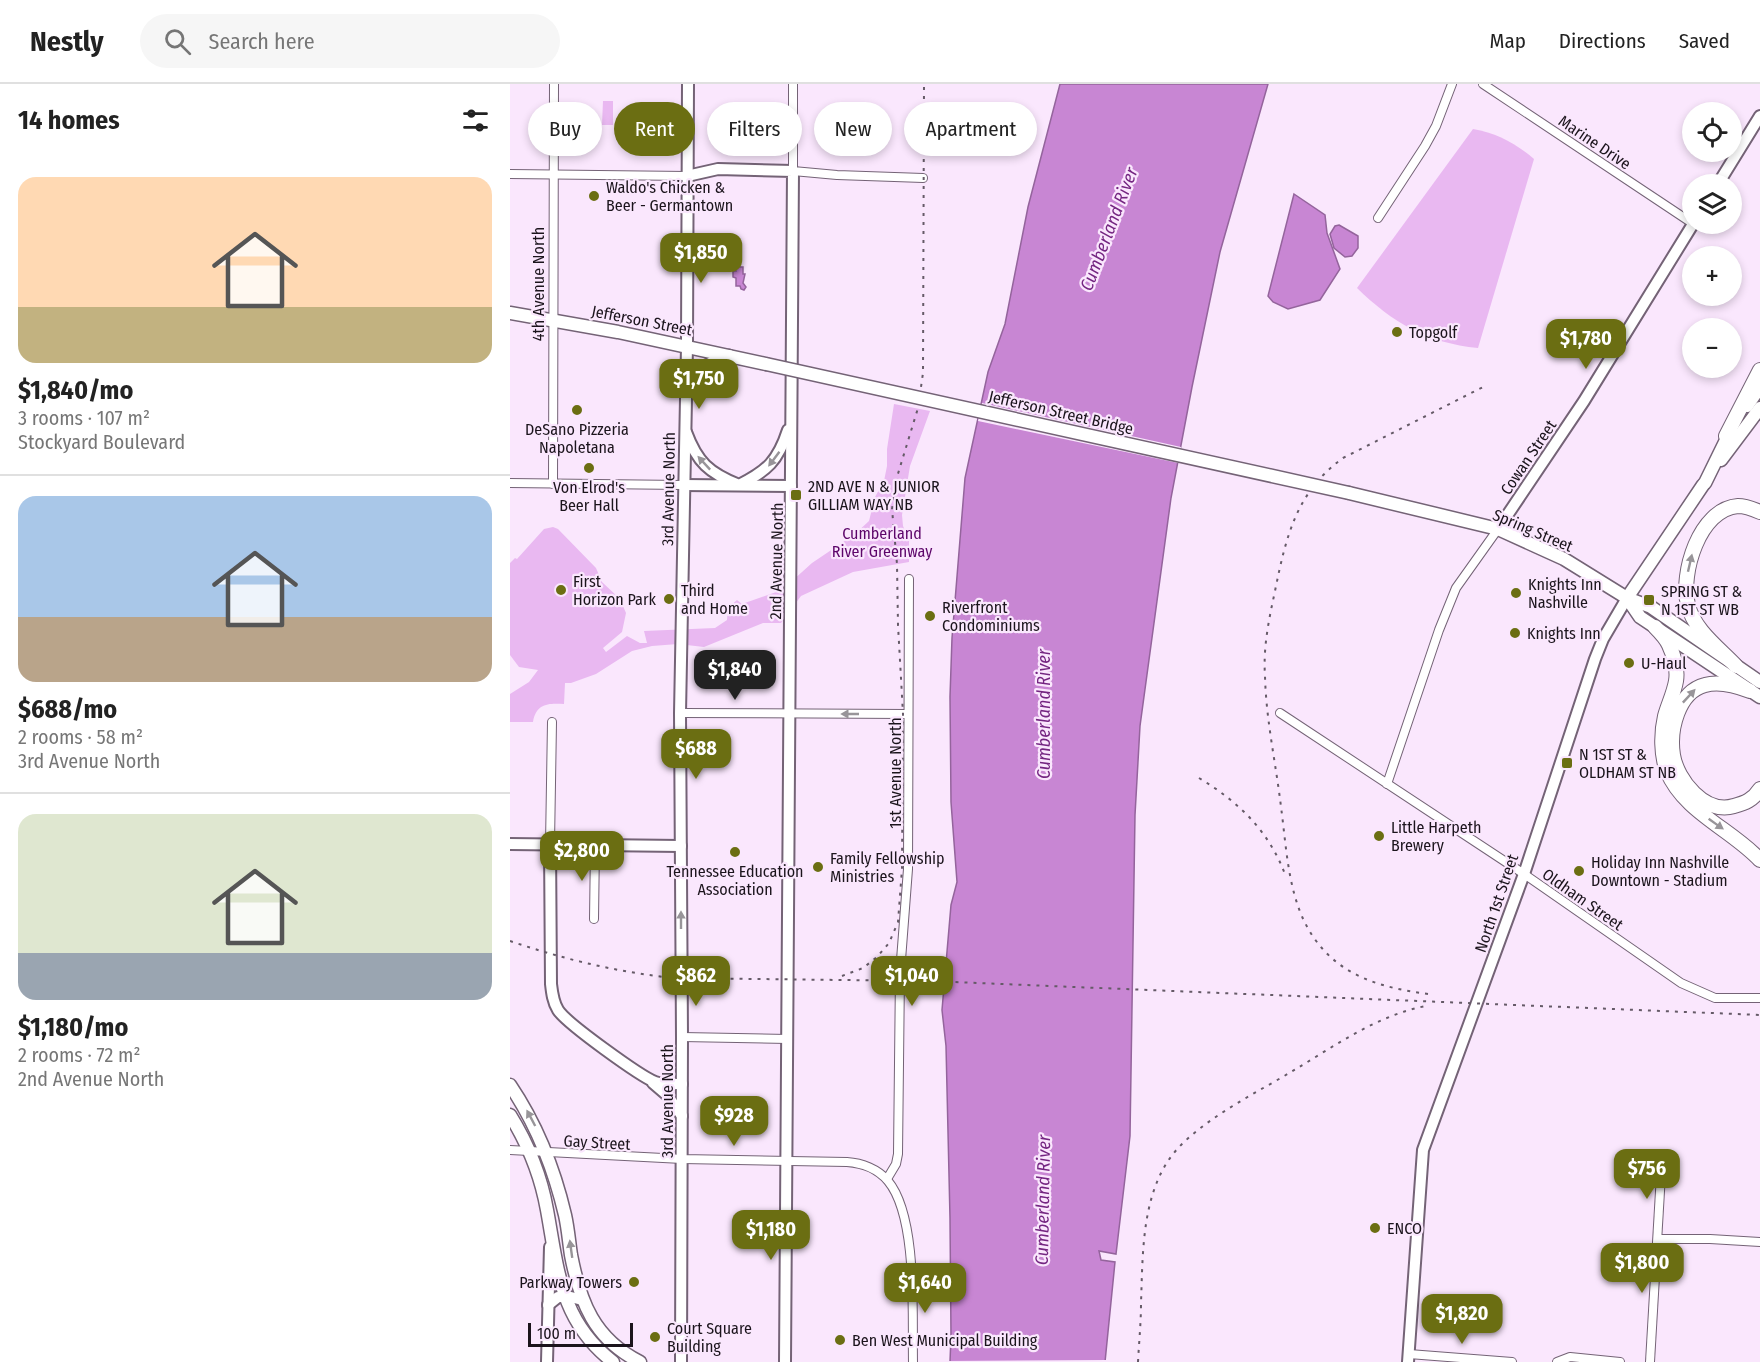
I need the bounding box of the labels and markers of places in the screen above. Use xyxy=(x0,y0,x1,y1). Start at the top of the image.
place label: Waldo's Chicken & Beer - Germantown xyxy=(606,178,733,215)
marker: Waldo's Chicken & Beer - Germantown xyxy=(587,189,601,203)
pin: $1,850 xyxy=(652,233,750,284)
pin: $1,780 xyxy=(1537,319,1635,370)
place label: Topgolf xyxy=(1409,323,1458,342)
marker: Topgolf xyxy=(1390,325,1404,339)
pin: $1,750 xyxy=(650,359,748,410)
marker: DeSano Pizzeria Napoletana xyxy=(570,403,584,417)
place label: DeSano Pizzeria Napoletana xyxy=(525,420,629,457)
marker: Von Elrod's Beer Hall xyxy=(582,461,596,475)
place label: 2ND AVE N & JUNIOR GILLIAM WAY NB xyxy=(808,477,940,514)
place label: Von Elrod's Beer Hall xyxy=(553,478,625,515)
marker: 2ND AVE N & JUNIOR GILLIAM WAY NB xyxy=(789,488,803,502)
place label: First Horizon Park xyxy=(573,572,657,609)
place label: Knights Inn Nashville xyxy=(1528,575,1602,612)
place label: Third and Home xyxy=(681,581,748,618)
place label: SPRING ST & N 1ST ST WB xyxy=(1661,582,1743,619)
marker: First Horizon Park xyxy=(554,583,568,597)
marker: Knights Inn Nashville xyxy=(1509,586,1523,600)
marker: Third and Home xyxy=(662,592,676,606)
marker: SPRING ST & N 1ST ST WB xyxy=(1642,593,1656,607)
place label: Riverfront Condominiums xyxy=(942,598,1040,635)
marker: Riverfront Condominiums xyxy=(923,609,937,623)
place label: Knights Inn xyxy=(1527,624,1601,643)
marker: Knights Inn xyxy=(1508,626,1522,640)
pin: $1,840 xyxy=(686,650,784,701)
place label: U-Haul xyxy=(1641,654,1686,673)
marker: U-Haul xyxy=(1622,656,1636,670)
pin: $688 xyxy=(660,729,732,780)
place label: N 1ST ST & OLDHAM ST NB xyxy=(1579,745,1676,782)
marker: N 1ST ST & OLDHAM ST NB xyxy=(1560,756,1574,770)
place label: Little Harpeth Brewery xyxy=(1391,818,1481,855)
marker: Little Harpeth Brewery xyxy=(1372,829,1386,843)
pin: $2,800 xyxy=(533,831,631,882)
marker: Tennessee Education Association xyxy=(728,845,742,859)
place label: Family Fellowship Ministries xyxy=(830,849,945,886)
place label: Holiday Inn Nashville Downtown - Stadium xyxy=(1591,853,1729,890)
marker: Family Fellowship Ministries xyxy=(811,860,825,874)
place label: Tennessee Education Association xyxy=(666,862,804,899)
marker: Holiday Inn Nashville Downtown - Stadium xyxy=(1572,864,1586,878)
pin: $862 xyxy=(660,956,732,1007)
pin: $1,040 xyxy=(863,956,961,1007)
pin: $928 xyxy=(698,1096,770,1147)
pin: $756 xyxy=(1611,1149,1683,1200)
pin: $1,180 xyxy=(722,1210,820,1261)
place label: ENCO xyxy=(1387,1219,1422,1238)
marker: ENCO xyxy=(1368,1221,1382,1235)
pin: $1,800 xyxy=(1593,1243,1691,1294)
pin: $1,640 xyxy=(876,1263,974,1314)
place label: Parkway Towers xyxy=(519,1273,622,1292)
marker: Parkway Towers xyxy=(627,1275,641,1289)
pin: $1,820 xyxy=(1413,1294,1511,1345)
place label: Court Square Building xyxy=(667,1319,752,1356)
marker: Court Square Building xyxy=(648,1330,662,1344)
place label: Ben West Municipal Building xyxy=(852,1331,1038,1350)
marker: Ben West Municipal Building xyxy=(833,1333,847,1347)

